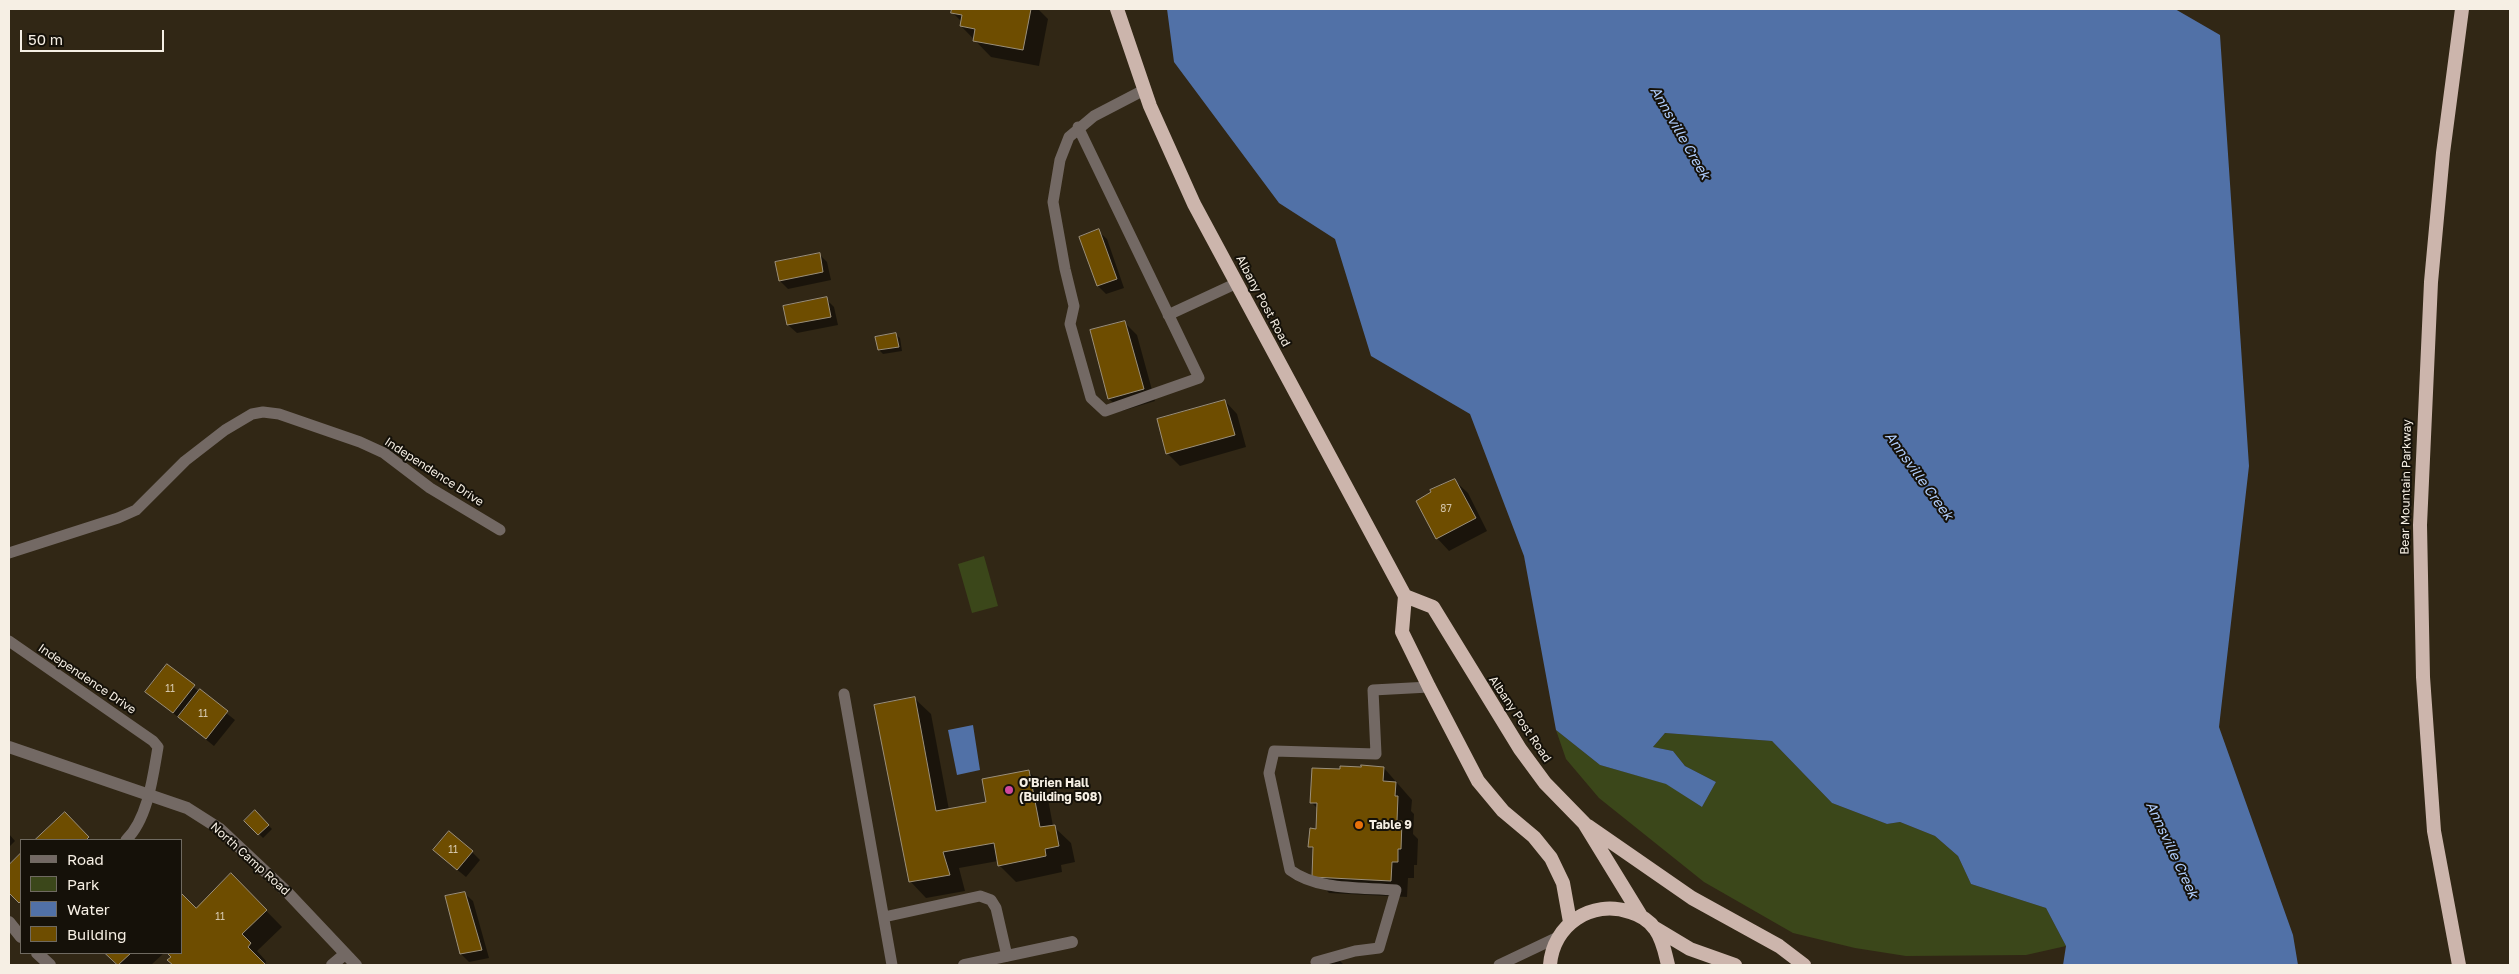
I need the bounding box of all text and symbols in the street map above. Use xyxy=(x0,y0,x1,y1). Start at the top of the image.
scale bar xyxy=(22,20,166,52)
text: 50 m xyxy=(28,30,63,48)
water label: Annsville Creek xyxy=(1646,83,1714,183)
street label: Albany Post Road xyxy=(1233,253,1293,349)
street label: Bear Mountain Parkway xyxy=(2398,419,2414,555)
water label: Annsville Creek xyxy=(1881,429,1957,523)
street label: Independence Drive xyxy=(382,435,486,509)
house number: 87 xyxy=(1440,503,1452,515)
street label: Independence Drive xyxy=(35,641,139,717)
street label: Albany Post Road xyxy=(1486,673,1554,765)
house number: 11 xyxy=(165,683,175,695)
house number: 11 xyxy=(198,708,208,720)
place label: O'Brien Hall (Building 508) xyxy=(1019,776,1102,804)
marker: O'Brien Hall (Building 508) xyxy=(1003,784,1015,796)
water label: Annsville Creek xyxy=(2142,799,2202,901)
place label: Table 9 xyxy=(1369,818,1412,832)
marker: Table 9 xyxy=(1353,819,1365,831)
street label: North Camp Road xyxy=(207,820,293,898)
legend xyxy=(20,839,182,954)
house number: 11 xyxy=(448,844,458,856)
text: Road xyxy=(67,850,104,868)
text: Park xyxy=(67,875,99,893)
text: Water xyxy=(67,900,110,918)
house number: 11 xyxy=(215,911,225,923)
text: Building xyxy=(67,925,127,943)

